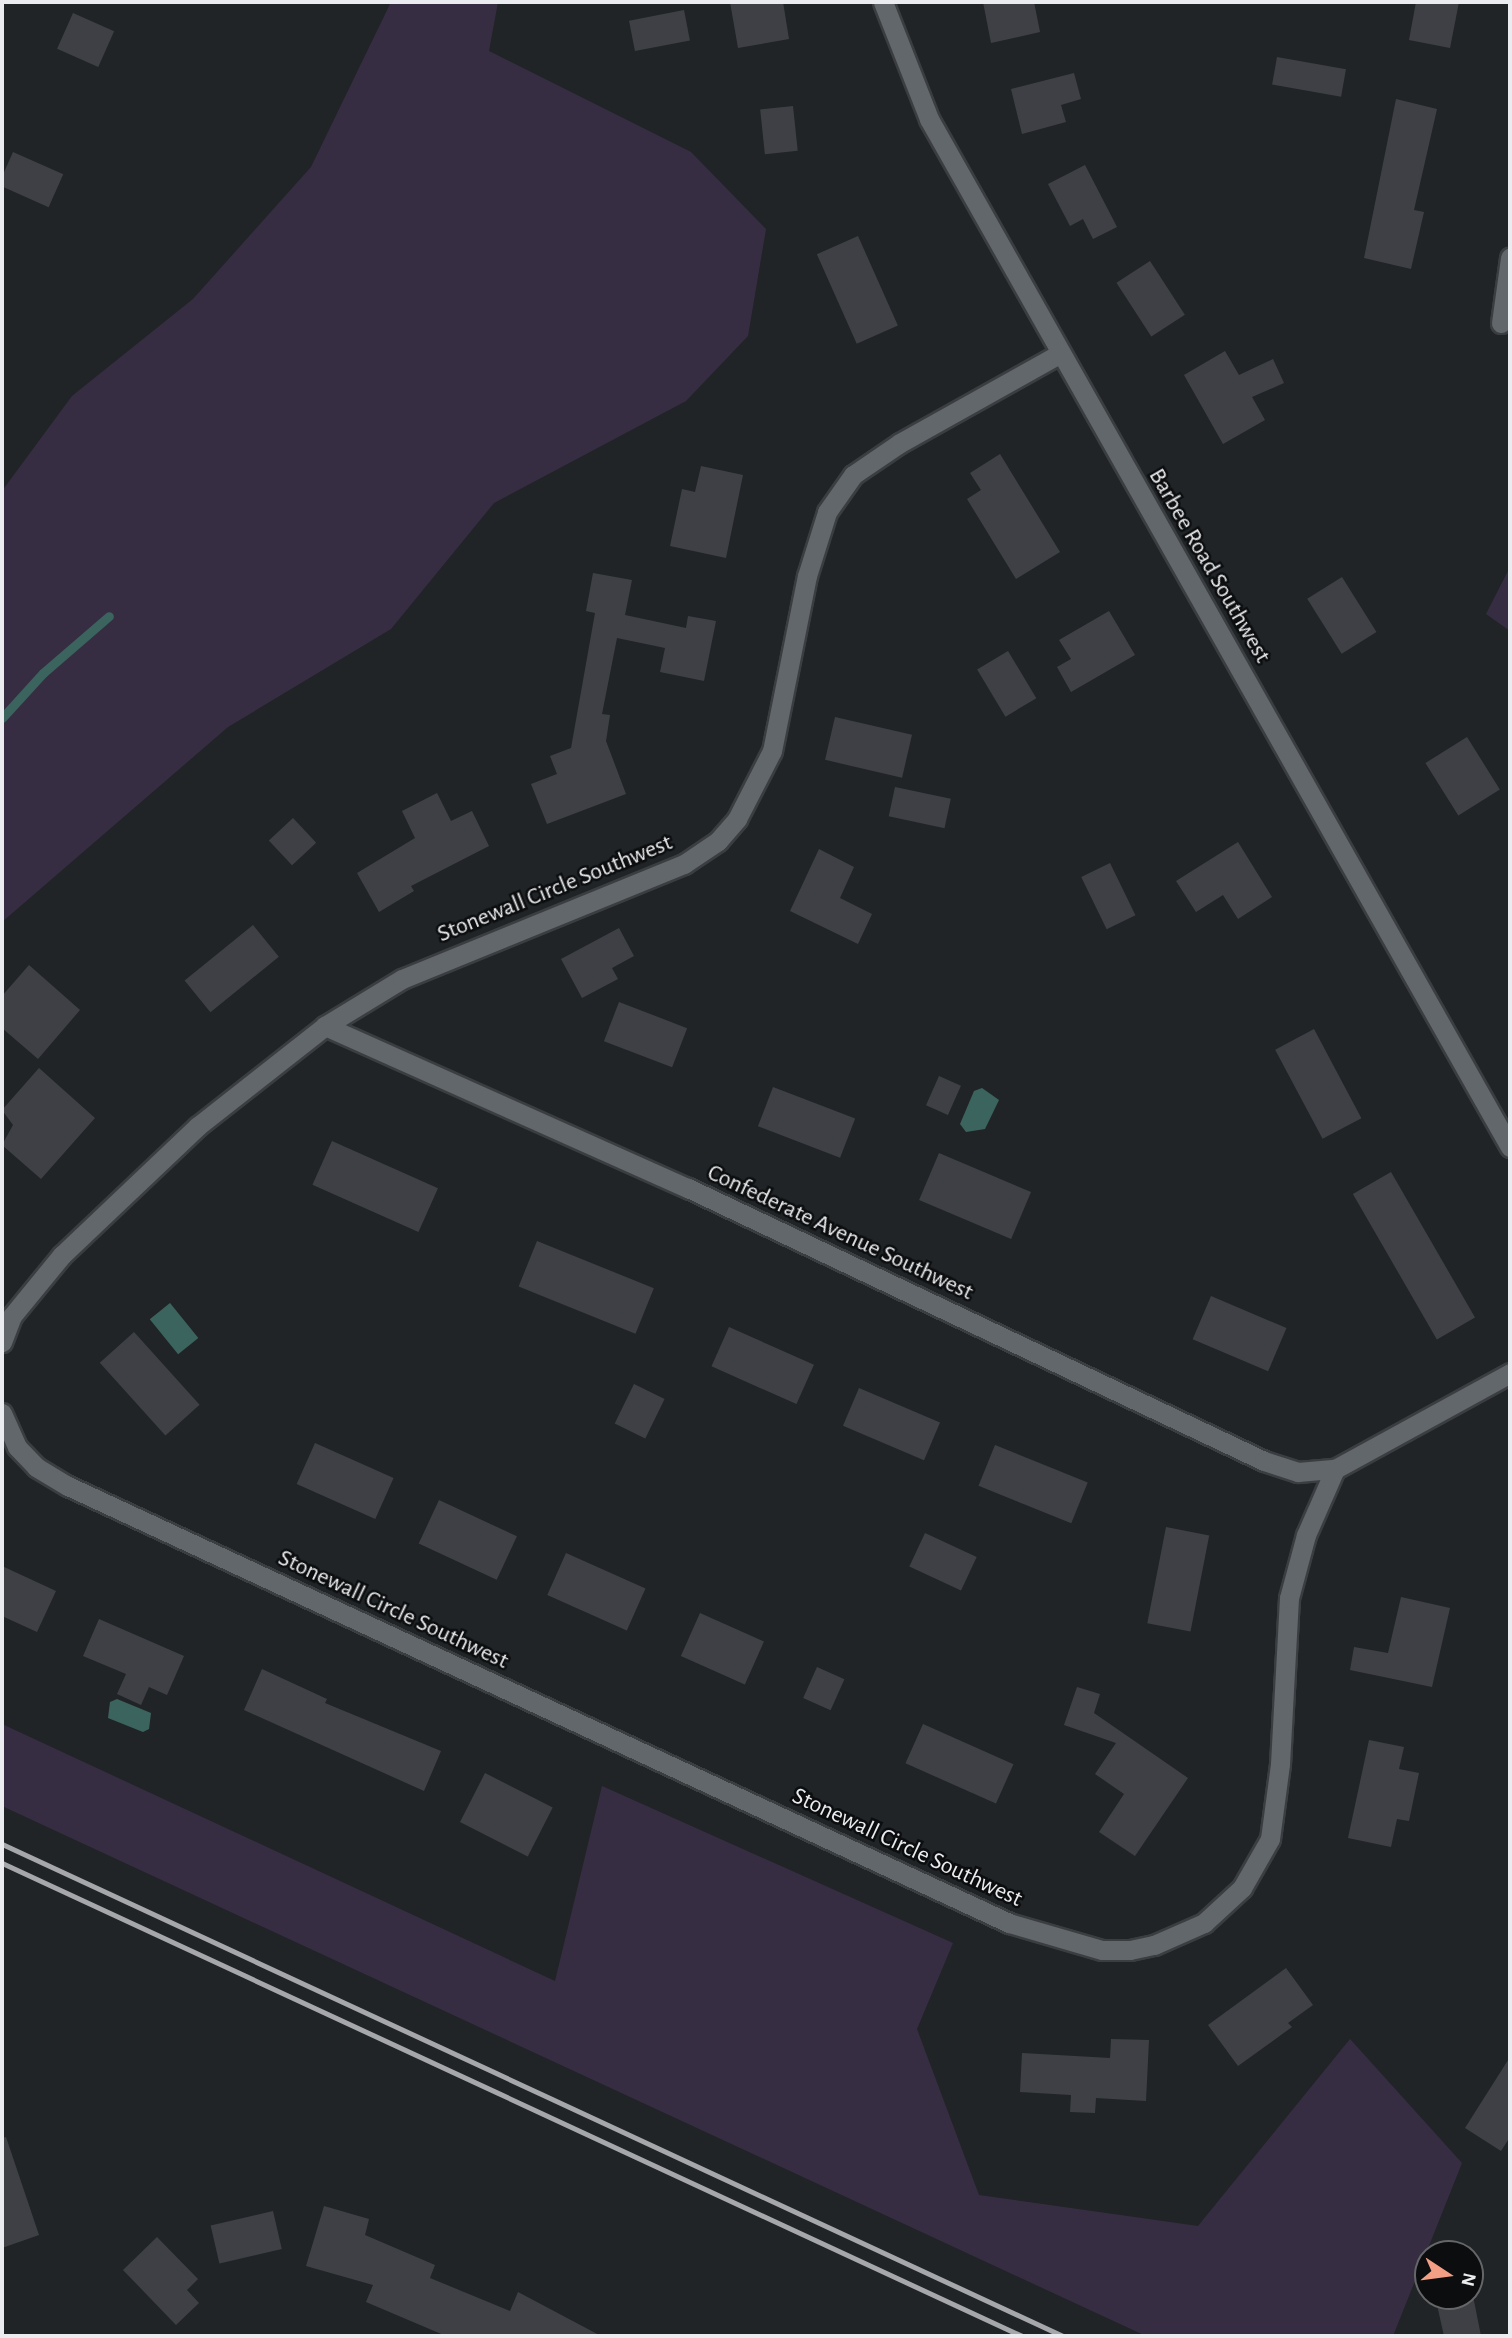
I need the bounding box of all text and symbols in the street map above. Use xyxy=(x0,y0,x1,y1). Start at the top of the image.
street label: Barbee Road Southwest xyxy=(1142,464,1276,668)
street label: Stonewall Circle Southwest xyxy=(433,829,677,949)
street label: Confederate Avenue Southwest xyxy=(703,1159,977,1307)
street label: Stonewall Circle Southwest xyxy=(273,1544,513,1676)
street label: Stonewall Circle Southwest xyxy=(787,1782,1027,1914)
north arrow xyxy=(1414,2240,1484,2310)
text: N xyxy=(1457,2271,1479,2288)

